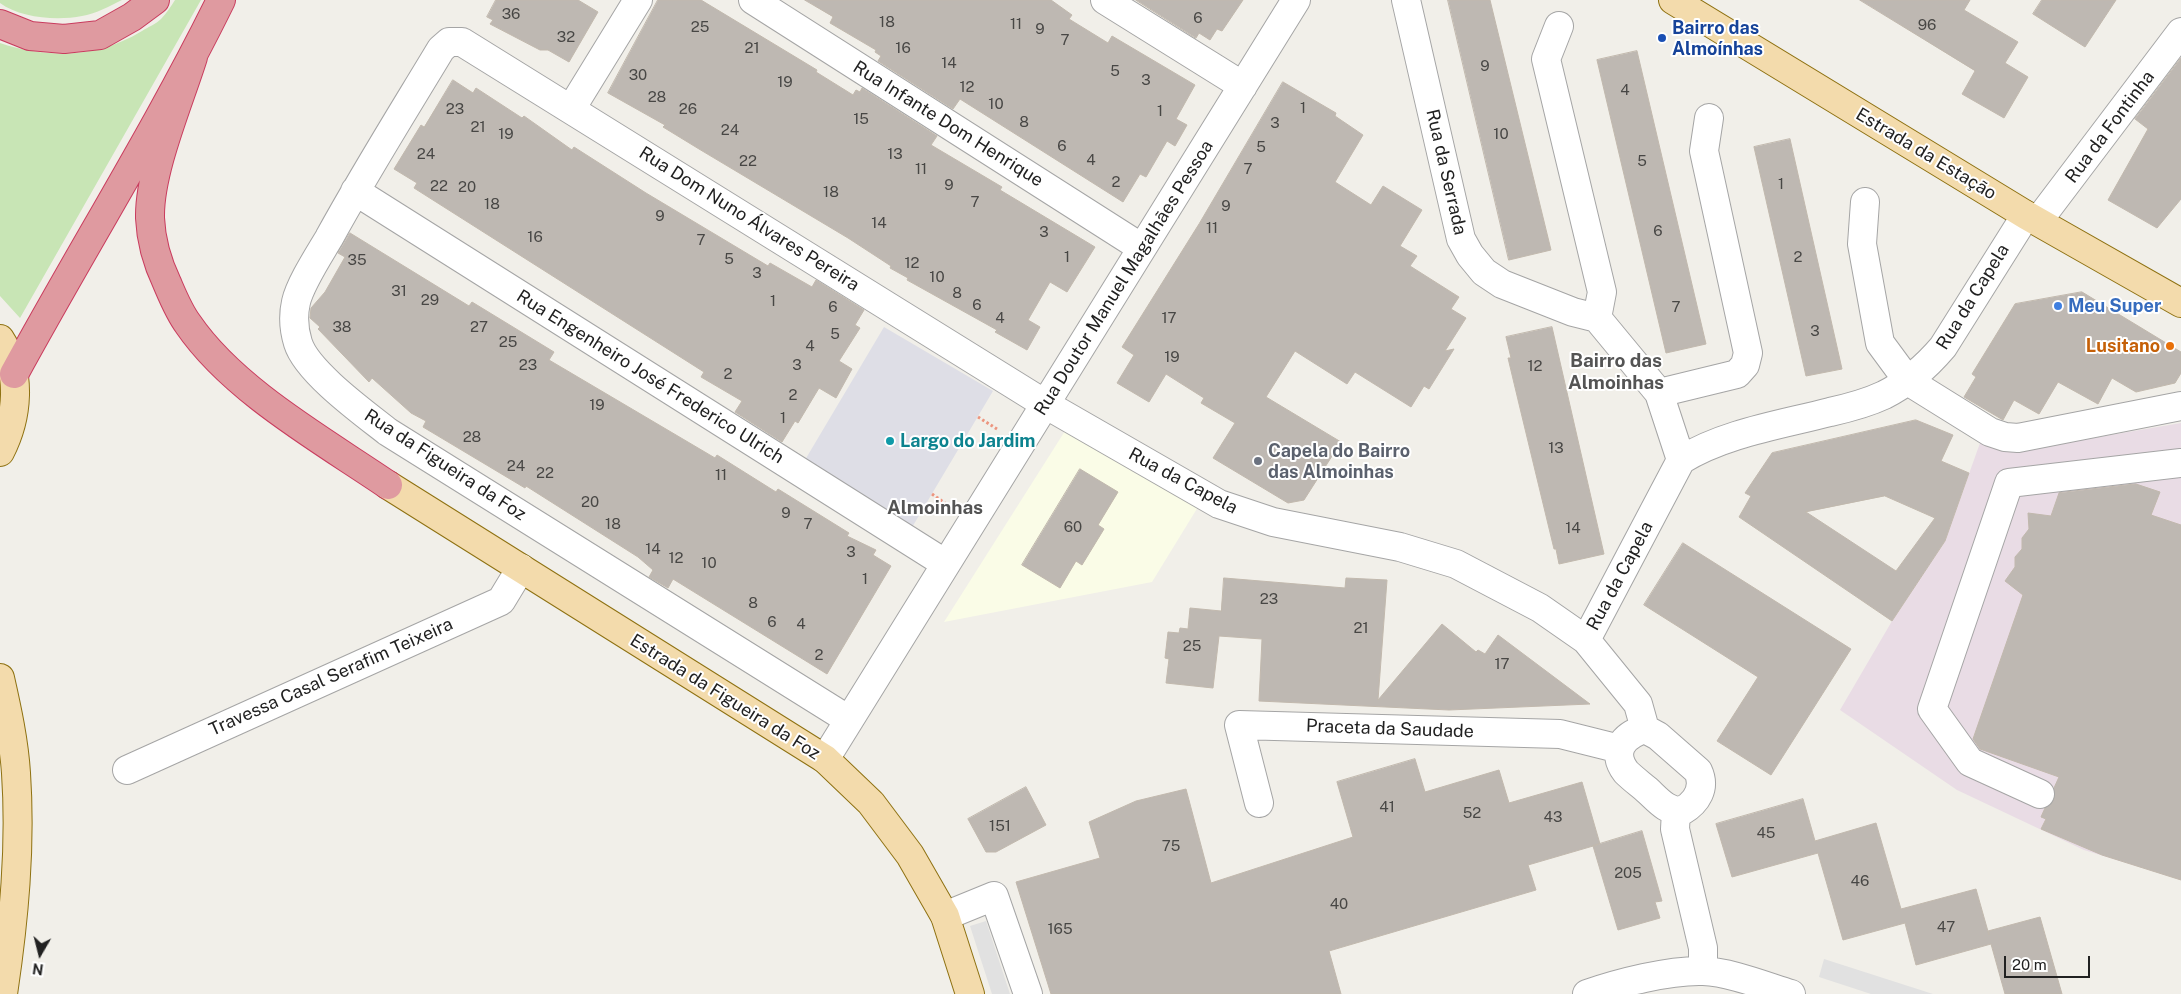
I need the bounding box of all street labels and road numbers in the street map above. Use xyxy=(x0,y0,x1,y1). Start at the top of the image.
street label: Rua Infante Dom Henrique xyxy=(849,57,1047,191)
street label: Rua da Fontinha xyxy=(2061,67,2159,187)
street label: Estrada da Estação xyxy=(1852,103,2000,205)
street label: Rua da Serrada xyxy=(1421,107,1471,237)
street label: Rua Doutor Manuel Magalhães Pessoa xyxy=(1030,136,1218,420)
street label: Rua Dom Nuno Álvares Pereira xyxy=(635,142,863,296)
street label: Rua da Capela xyxy=(1932,240,2014,354)
street label: Rua Engenheiro José Frederico Ulrich xyxy=(512,285,788,469)
street label: Rua da Figueira da Foz xyxy=(360,405,530,525)
street label: Rua da Capela xyxy=(1125,443,1241,519)
street label: Rua da Capela xyxy=(1582,518,1658,634)
street label: Travessa Casal Serafim Teixeira xyxy=(206,613,456,741)
street label: Estrada da Figueira da Foz xyxy=(626,630,824,764)
street label: Praceta da Saudade xyxy=(1306,715,1474,743)

